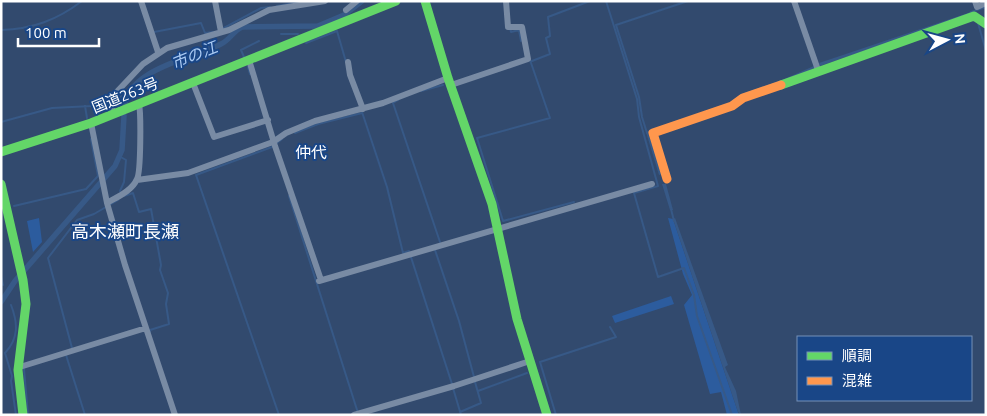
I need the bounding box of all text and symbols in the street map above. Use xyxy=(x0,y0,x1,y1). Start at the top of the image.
scale bar xyxy=(18,15,99,47)
north arrow xyxy=(922,15,972,65)
text: 100 m xyxy=(25,24,67,41)
text: N xyxy=(951,33,968,45)
water label: 市の江 xyxy=(168,37,221,72)
street label: 国道263号 xyxy=(89,74,161,116)
district label: 仲代 xyxy=(295,143,327,161)
district label: 高木瀬町長瀬 xyxy=(71,221,179,241)
legend xyxy=(797,336,972,401)
text: 順調 xyxy=(842,347,872,364)
text: 混雑 xyxy=(842,372,872,389)

